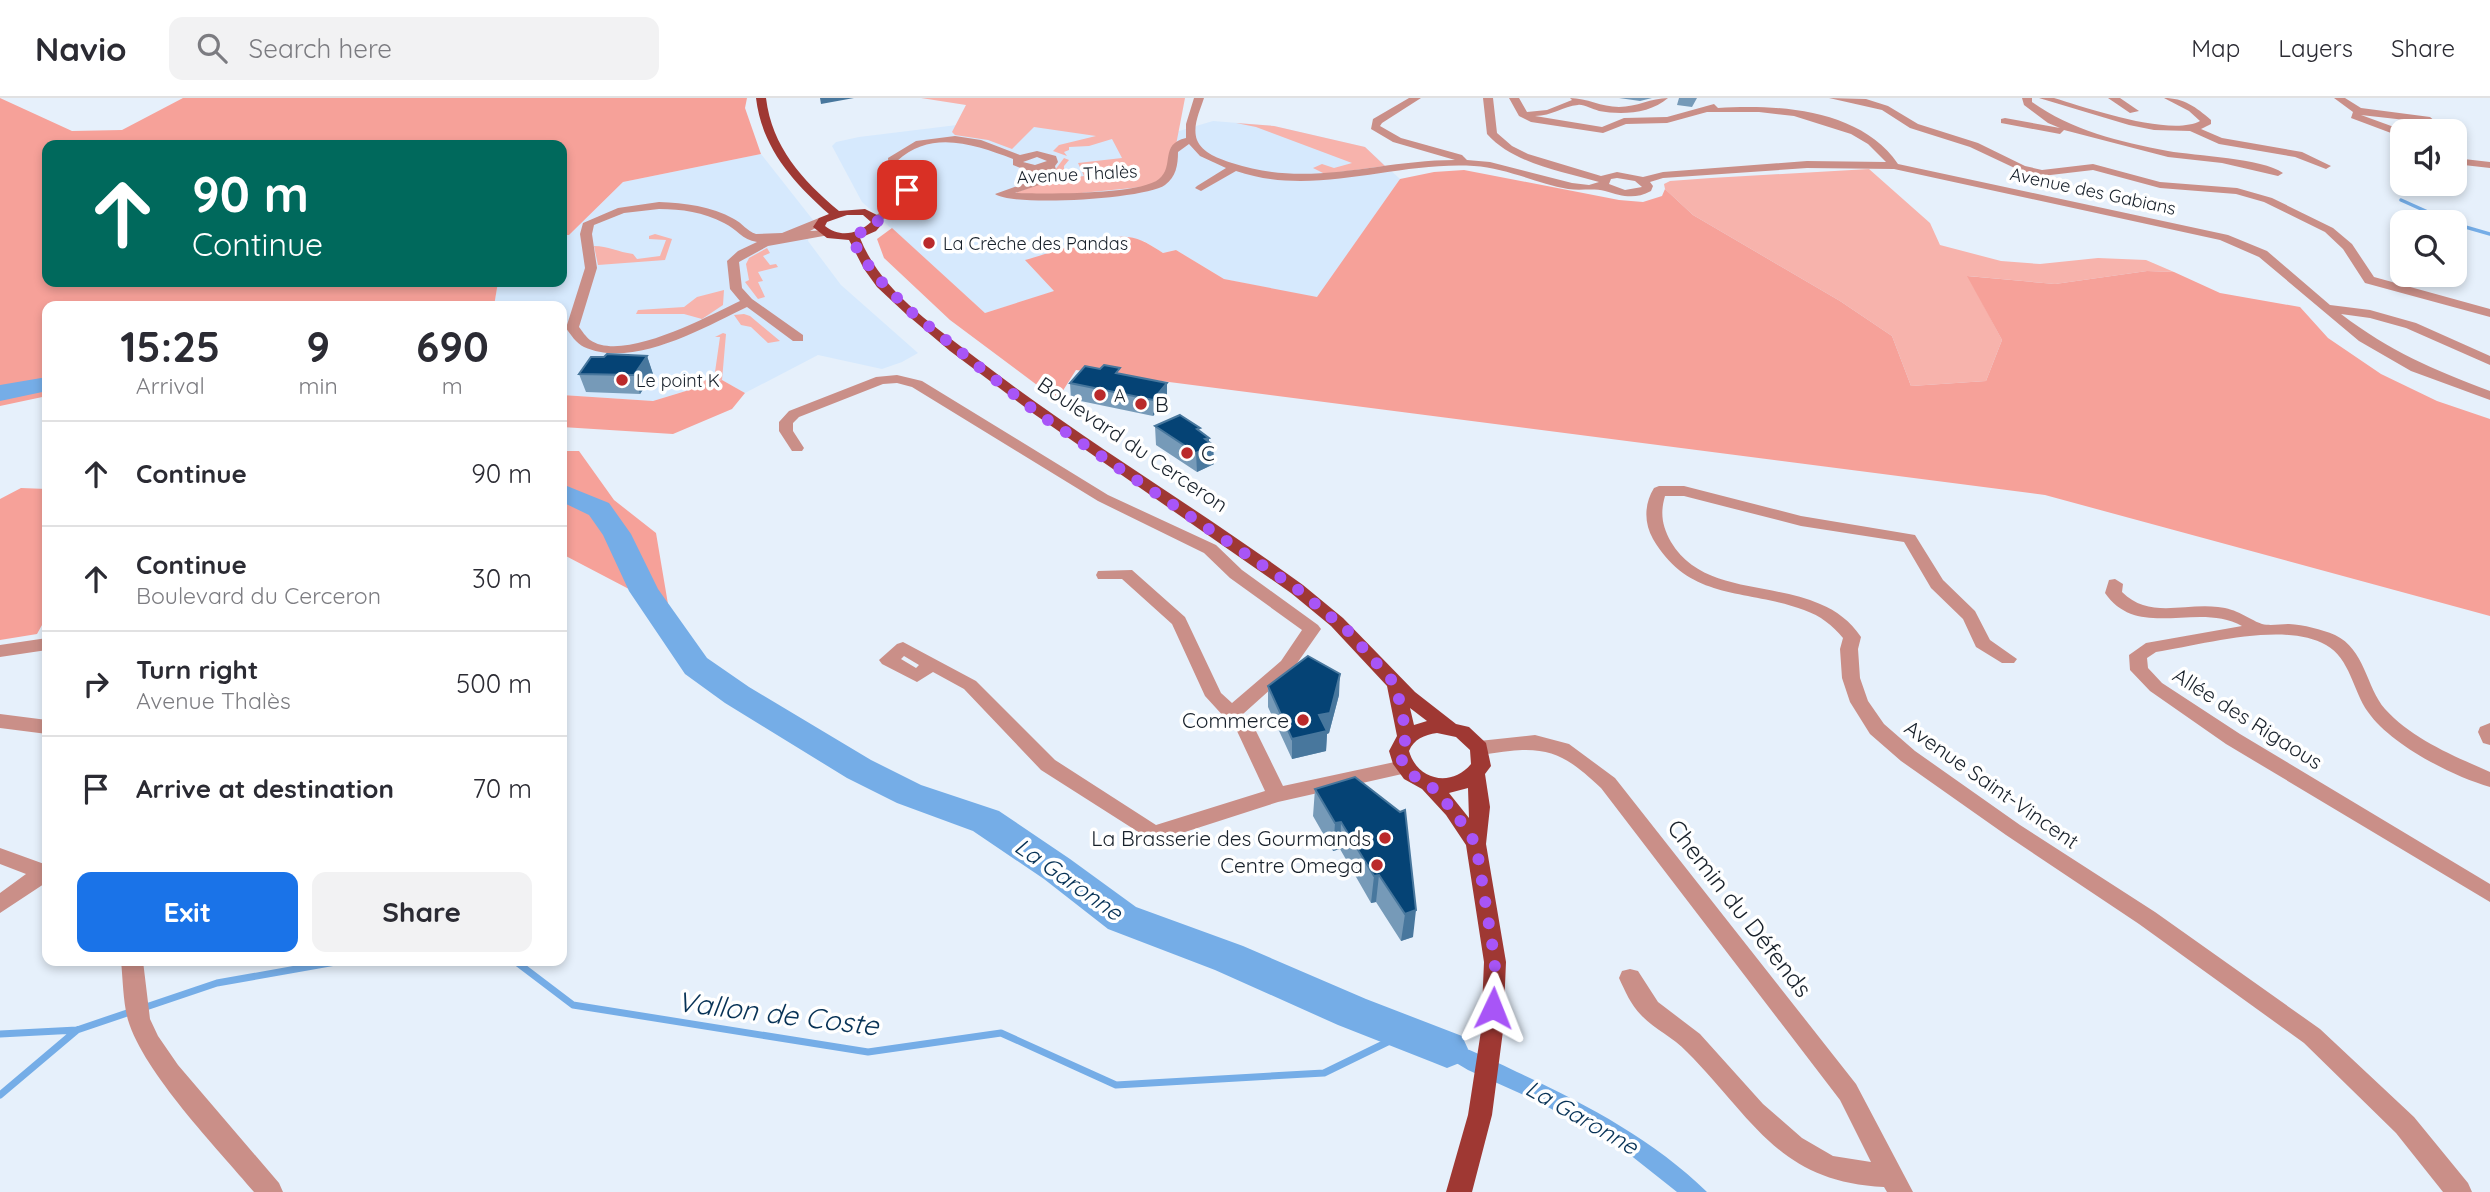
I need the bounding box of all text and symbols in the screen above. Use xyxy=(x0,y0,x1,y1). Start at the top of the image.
search box xyxy=(169,17,659,80)
text: Navio xyxy=(35,28,127,69)
icon: search xyxy=(193,29,231,67)
text: Search here xyxy=(249,32,392,65)
text: Map xyxy=(2191,33,2240,63)
text: Layers xyxy=(2278,33,2353,63)
text: Share xyxy=(2391,33,2455,63)
map controls xyxy=(2390,119,2467,287)
button: sound xyxy=(2390,119,2467,196)
street label: Avenue Thalès xyxy=(1016,159,1138,189)
pin xyxy=(877,160,937,220)
street label: Avenue des Gabians xyxy=(2008,162,2178,220)
text: 90 m xyxy=(192,163,309,224)
icon: ahead xyxy=(77,168,168,259)
icon: arrive xyxy=(888,171,926,209)
button: search xyxy=(2390,210,2467,287)
text: Continue xyxy=(192,224,323,264)
place label: La Crèche des Pandas xyxy=(943,232,1128,255)
marker: La Crèche des Pandas xyxy=(921,235,937,251)
text: 15:25 xyxy=(120,320,220,373)
text: 9 xyxy=(306,320,330,373)
text: 690 xyxy=(416,320,489,373)
place label: Le point K xyxy=(636,369,720,392)
text: Arrival xyxy=(136,371,205,400)
text: min xyxy=(299,371,338,400)
text: m xyxy=(442,371,463,400)
street label: Boulevard du Cerceron xyxy=(1033,371,1233,517)
marker: Le point K xyxy=(614,372,630,388)
place label: A xyxy=(1114,384,1126,407)
marker: A xyxy=(1092,387,1108,403)
place label: B xyxy=(1155,391,1169,417)
marker: B xyxy=(1133,396,1149,412)
place label: C xyxy=(1201,440,1215,466)
marker: C xyxy=(1179,445,1195,461)
icon: ahead xyxy=(77,455,115,493)
text: Continue xyxy=(136,457,247,490)
text: 90 m xyxy=(471,457,532,490)
text: Continue xyxy=(136,548,247,581)
icon: ahead xyxy=(77,560,115,598)
text: 30 m xyxy=(472,562,532,595)
text: Boulevard du Cerceron xyxy=(136,581,381,610)
text: Turn right xyxy=(136,653,258,686)
street label: Allée des Rigaous xyxy=(2168,662,2328,774)
icon: right xyxy=(77,665,115,703)
text: 500 m xyxy=(456,667,532,700)
text: Avenue Thalès xyxy=(136,686,291,715)
place label: Commerce xyxy=(1182,707,1289,733)
marker: Commerce xyxy=(1295,712,1311,728)
street label: Avenue Saint-Vincent xyxy=(1900,714,2084,854)
icon: arrive xyxy=(77,770,115,808)
text: Arrive at destination xyxy=(136,772,394,805)
text: 70 m xyxy=(472,772,532,805)
street label: Chemin du Défends xyxy=(1661,813,1819,1003)
place label: La Brasserie des Gourmands xyxy=(1091,825,1371,851)
marker: La Brasserie des Gourmands xyxy=(1377,830,1393,846)
water label: La Garonne xyxy=(1010,831,1129,927)
place label: Centre Omega xyxy=(1220,852,1363,878)
marker: Centre Omega xyxy=(1369,857,1385,873)
button: Exit xyxy=(77,872,298,952)
button: Share xyxy=(312,872,532,952)
position arrow xyxy=(1456,971,1530,1045)
water label: Vallon de Coste xyxy=(675,983,882,1043)
water label: La Garonne xyxy=(1521,1073,1644,1161)

